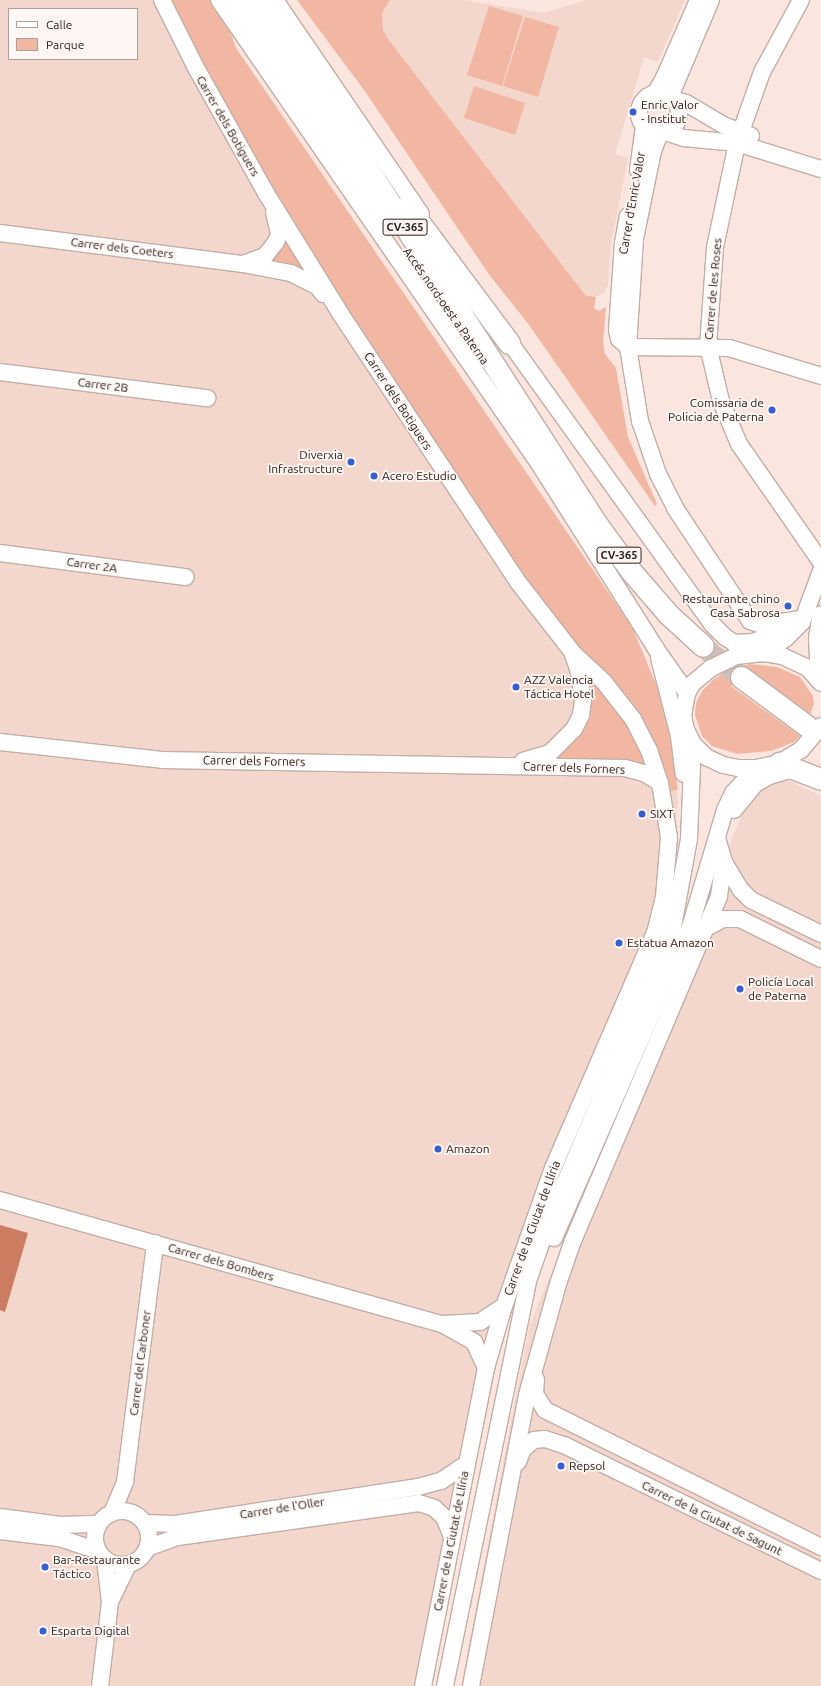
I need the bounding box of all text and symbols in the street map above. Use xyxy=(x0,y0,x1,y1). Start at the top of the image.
legend xyxy=(8,8,138,60)
text: Calle xyxy=(46,18,72,31)
text: Parque xyxy=(46,38,84,51)
street label: Carrer dels Botiguers xyxy=(193,73,263,179)
place label: Enric Valor - Institut xyxy=(641,98,699,126)
marker: Enric Valor - Institut xyxy=(628,107,638,117)
street label: Carrer d'Enric Valor xyxy=(616,150,648,256)
road number: CV-365 xyxy=(382,218,428,236)
street label: Carrer dels Coeters xyxy=(70,235,174,261)
street label: Carrer de les Roses xyxy=(701,237,725,341)
street label: Accés nord-oest a Paterna xyxy=(400,245,492,367)
street label: Carrer dels Botiguers xyxy=(361,349,435,453)
street label: Carrer 2B xyxy=(77,375,129,395)
place label: Comissaria de Policia de Paterna xyxy=(668,396,764,424)
marker: Comissaria de Policia de Paterna xyxy=(767,405,777,415)
place label: Diverxia Infrastructure xyxy=(268,448,343,476)
marker: Diverxia Infrastructure xyxy=(346,457,356,467)
place label: Acero Estudio xyxy=(382,469,457,483)
marker: Acero Estudio xyxy=(369,471,379,481)
road number: CV-365 xyxy=(596,546,642,564)
street label: Carrer 2A xyxy=(66,554,118,576)
place label: Restaurante chino Casa Sabrosa xyxy=(682,592,780,620)
marker: Restaurante chino Casa Sabrosa xyxy=(783,601,793,611)
place label: AZZ Valencia Táctica Hotel xyxy=(524,673,594,701)
marker: AZZ Valencia Táctica Hotel xyxy=(511,682,521,692)
street label: Carrer dels Forners xyxy=(203,753,305,769)
street label: Carrer dels Forners xyxy=(523,759,625,777)
place label: SIXT xyxy=(650,807,674,821)
marker: SIXT xyxy=(637,809,647,819)
place label: Estatua Amazon xyxy=(627,936,714,950)
marker: Estatua Amazon xyxy=(614,938,624,948)
place label: Policía Local de Paterna xyxy=(748,975,814,1003)
marker: Policía Local de Paterna xyxy=(735,984,745,994)
place label: Amazon xyxy=(446,1142,490,1156)
marker: Amazon xyxy=(433,1144,443,1154)
street label: Carrer de la Ciutat de Llíria xyxy=(501,1159,563,1297)
street label: Carrer dels Bombers xyxy=(166,1240,276,1284)
street label: Carrer del Carboner xyxy=(126,1309,154,1417)
place label: Repsol xyxy=(569,1459,605,1473)
marker: Repsol xyxy=(556,1461,566,1471)
street label: Carrer de la Ciutat de Llíria xyxy=(430,1470,472,1612)
street label: Carrer de la Ciutat de Sagunt xyxy=(639,1478,785,1558)
street label: Carrer de l'Oller xyxy=(239,1494,325,1522)
place label: Bar-Restaurante Táctico xyxy=(53,1553,140,1581)
marker: Bar-Restaurante Táctico xyxy=(40,1562,50,1572)
place label: Esparta Digital xyxy=(51,1624,129,1638)
marker: Esparta Digital xyxy=(38,1626,48,1636)

